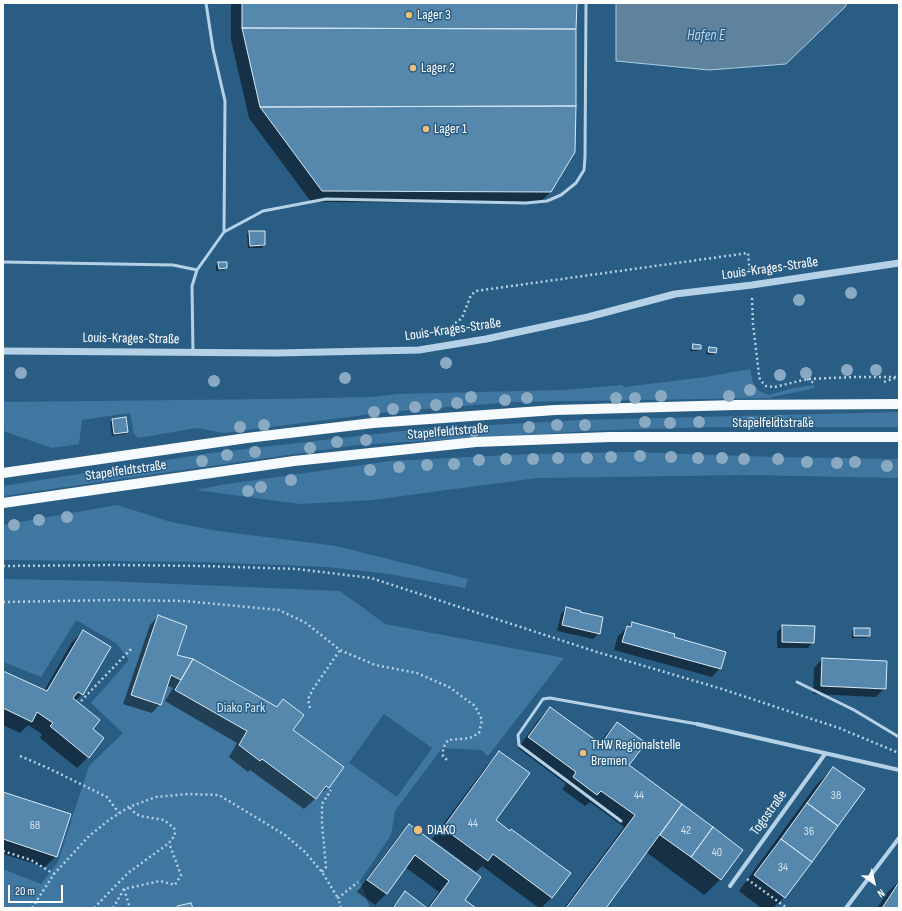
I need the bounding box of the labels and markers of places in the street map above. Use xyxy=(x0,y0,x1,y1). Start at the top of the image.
place label: Lager 3 xyxy=(417,7,451,23)
marker: Lager 3 xyxy=(404,10,414,20)
place label: Lager 2 xyxy=(421,60,455,76)
marker: Lager 2 xyxy=(408,63,418,73)
place label: Lager 1 xyxy=(434,121,467,137)
marker: Lager 1 xyxy=(421,124,431,134)
place label: THW Regionalstelle Bremen xyxy=(591,737,681,770)
marker: THW Regionalstelle Bremen xyxy=(578,748,588,758)
place label: DIAKO xyxy=(427,822,456,838)
marker: DIAKO xyxy=(412,824,424,836)

